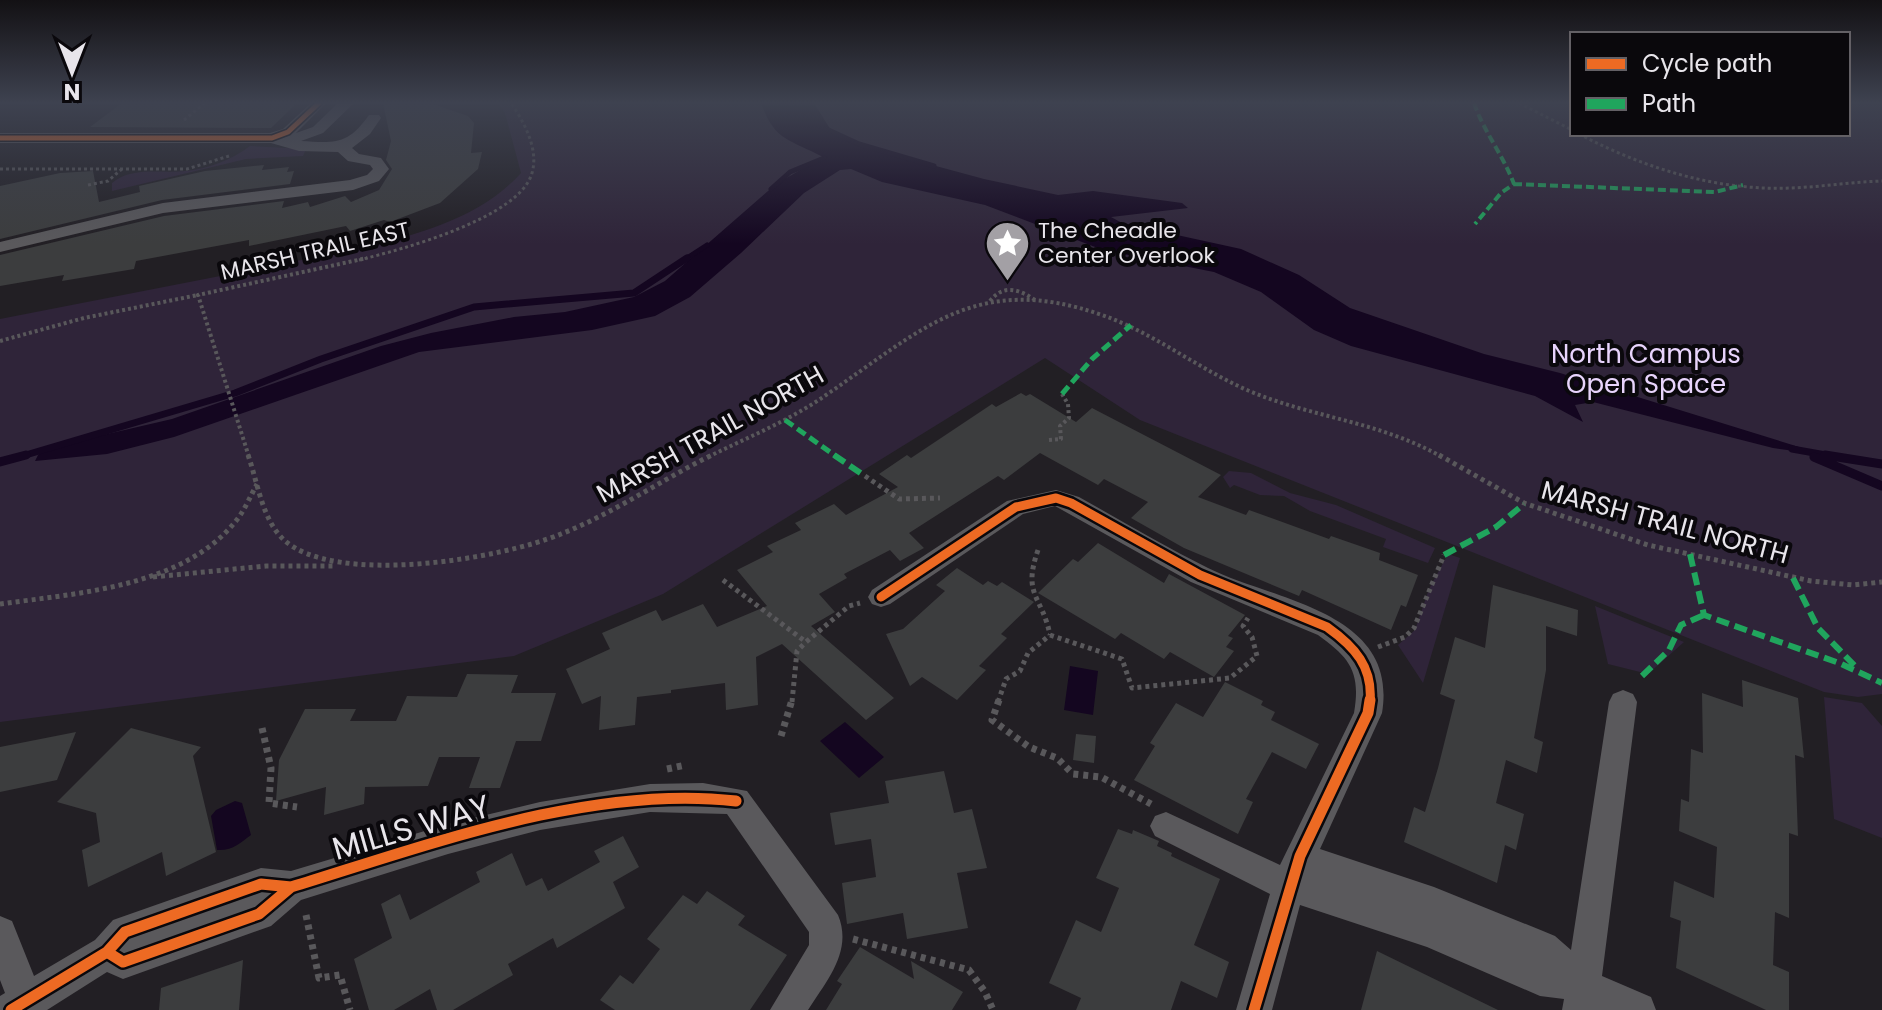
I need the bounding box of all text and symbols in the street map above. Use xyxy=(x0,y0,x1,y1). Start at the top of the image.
north arrow xyxy=(32,32,112,112)
legend xyxy=(1570,32,1850,136)
text: Cycle path xyxy=(1642,47,1772,80)
text: N xyxy=(64,76,80,107)
text: Path xyxy=(1642,87,1696,120)
street label: MARSH TRAIL EAST xyxy=(217,214,413,288)
place label: The Cheadle Center Overlook xyxy=(1038,215,1215,271)
place icon: The Cheadle Center Overlook xyxy=(983,219,1031,282)
park label: North Campus Open Space xyxy=(1551,336,1741,402)
street label: MARSH TRAIL NORTH xyxy=(590,357,830,511)
street label: MARSH TRAIL NORTH xyxy=(1537,472,1793,572)
street label: MILLS WAY xyxy=(327,783,495,871)

